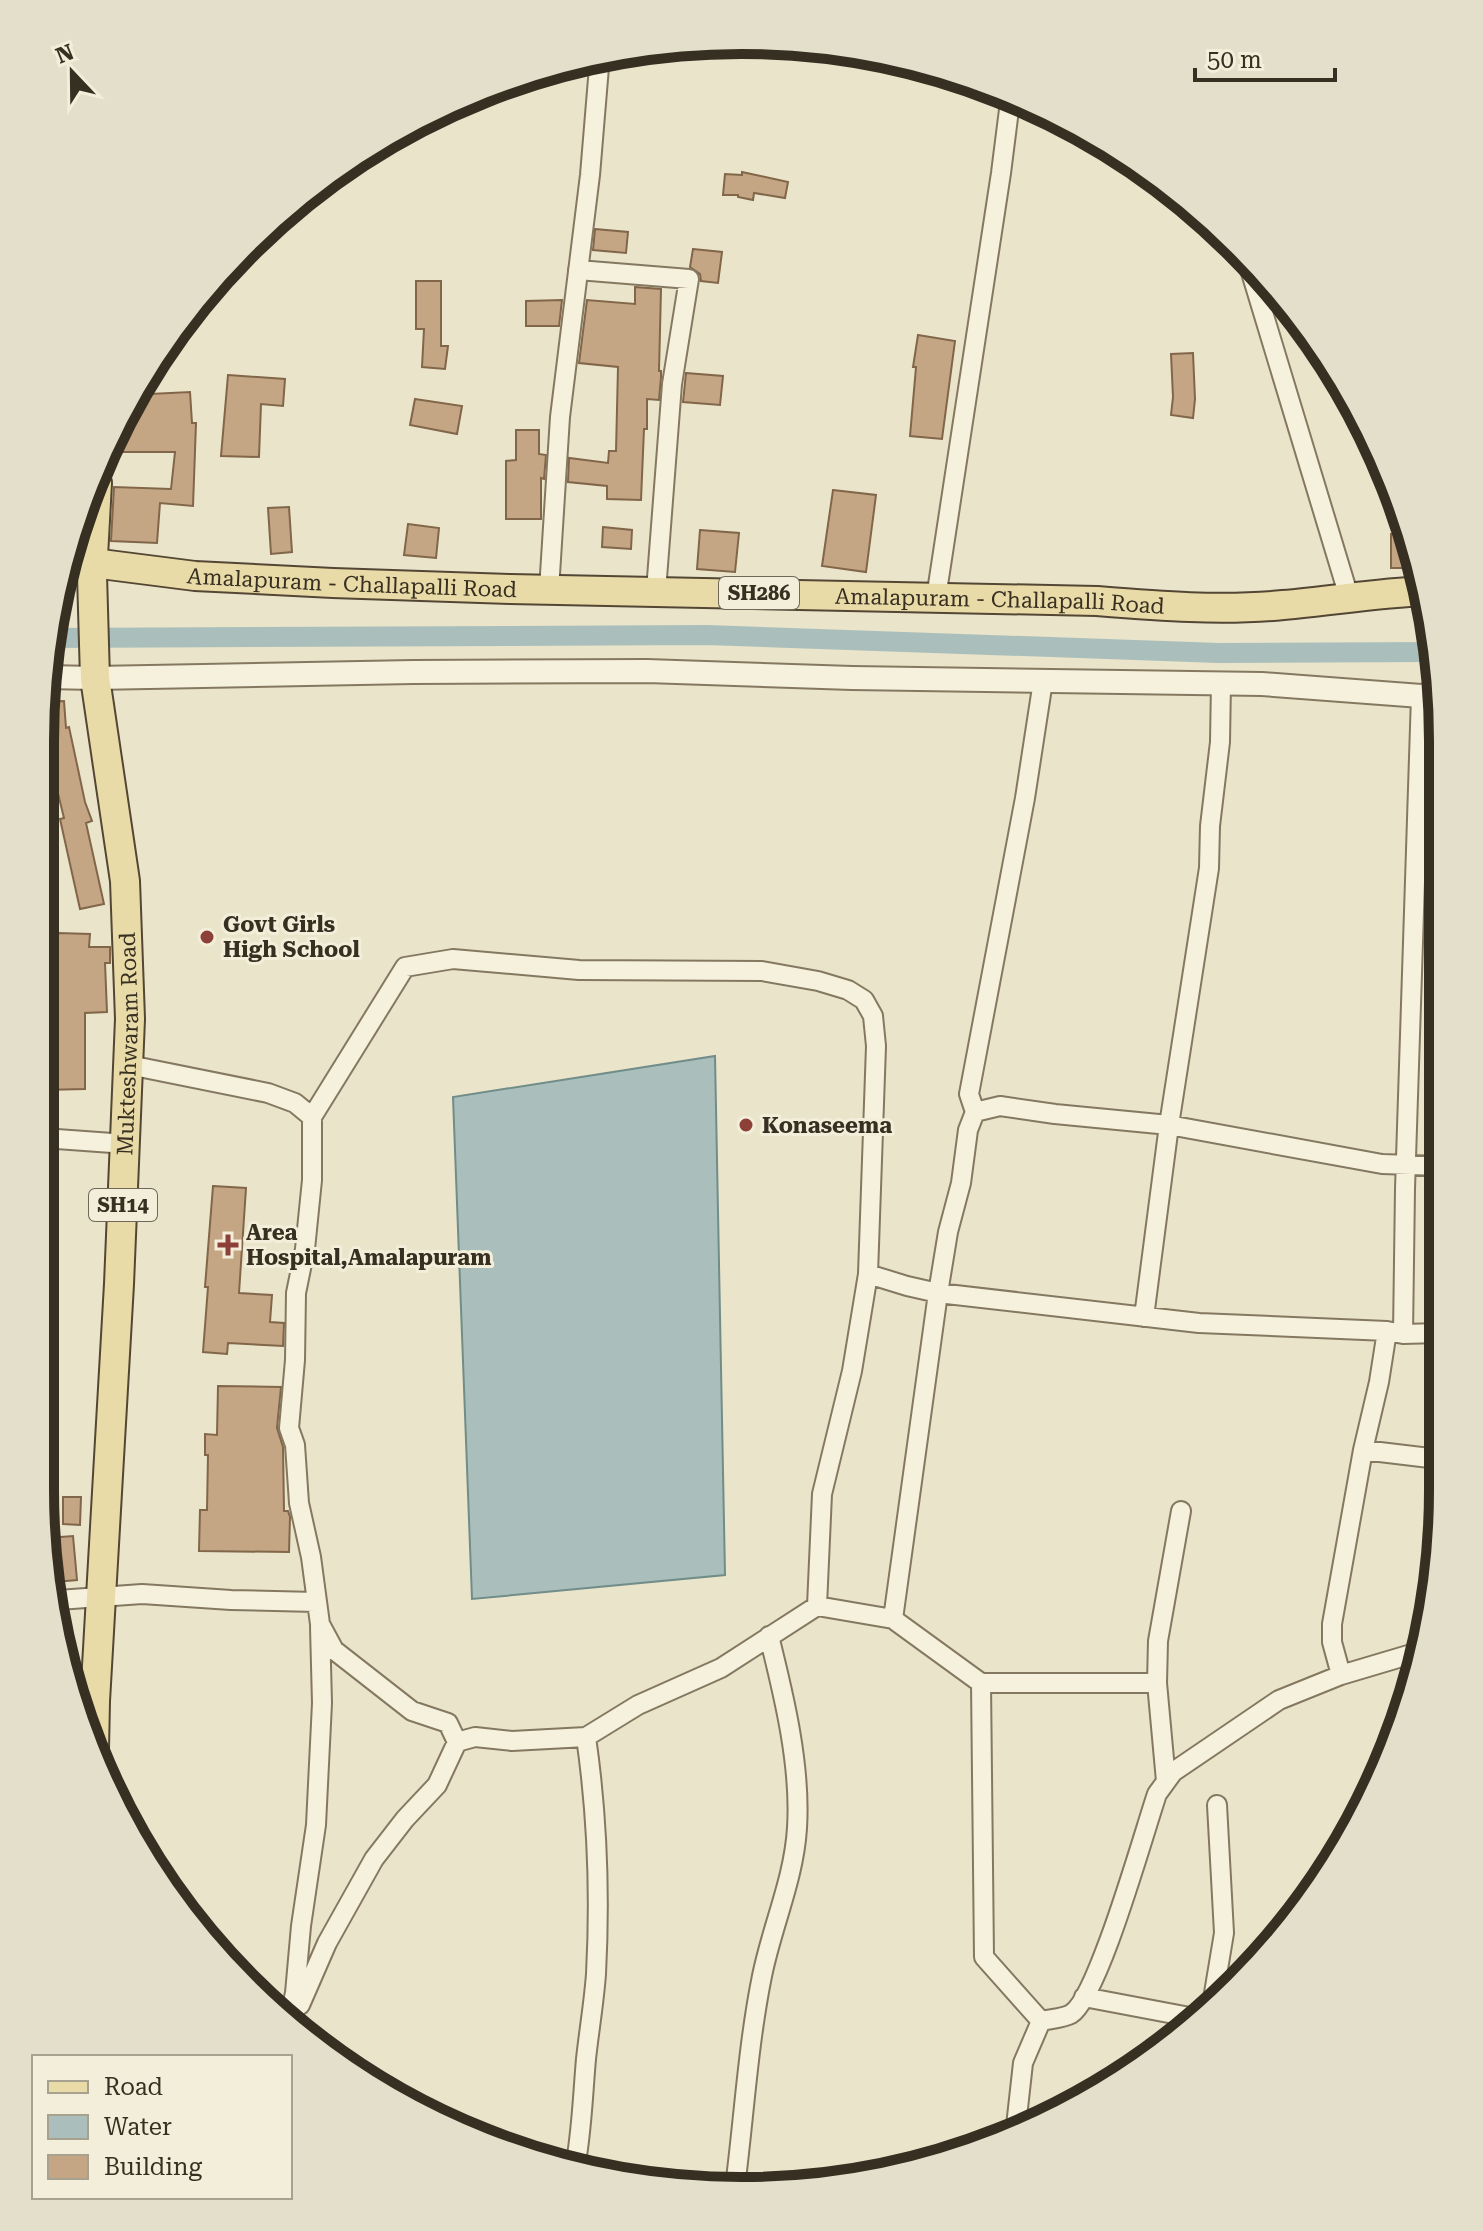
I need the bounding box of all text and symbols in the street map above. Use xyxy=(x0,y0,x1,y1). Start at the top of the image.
north arrow xyxy=(32,32,112,112)
scale bar xyxy=(1195,32,1335,82)
text: N xyxy=(52,39,77,69)
text: 50 m xyxy=(1207,46,1262,74)
street label: Amalapuram - Challapalli Road xyxy=(186,563,517,602)
road number: SH286 xyxy=(719,577,799,609)
street label: Amalapuram - Challapalli Road xyxy=(835,583,1165,618)
place label: Govt Girls High School xyxy=(223,912,360,962)
marker: Govt Girls High School xyxy=(198,928,216,946)
street label: Mukteshwaram Road xyxy=(112,932,143,1156)
place label: Konaseema xyxy=(762,1113,892,1138)
marker: Konaseema xyxy=(737,1116,755,1134)
road number: SH14 xyxy=(89,1189,157,1221)
place label: Area Hospital,Amalapuram xyxy=(246,1220,491,1270)
marker: Area Hospital,Amalapuram xyxy=(217,1234,239,1256)
legend xyxy=(32,2055,292,2199)
text: Road xyxy=(104,2073,163,2101)
text: Water xyxy=(104,2113,172,2141)
text: Building xyxy=(104,2153,202,2181)

